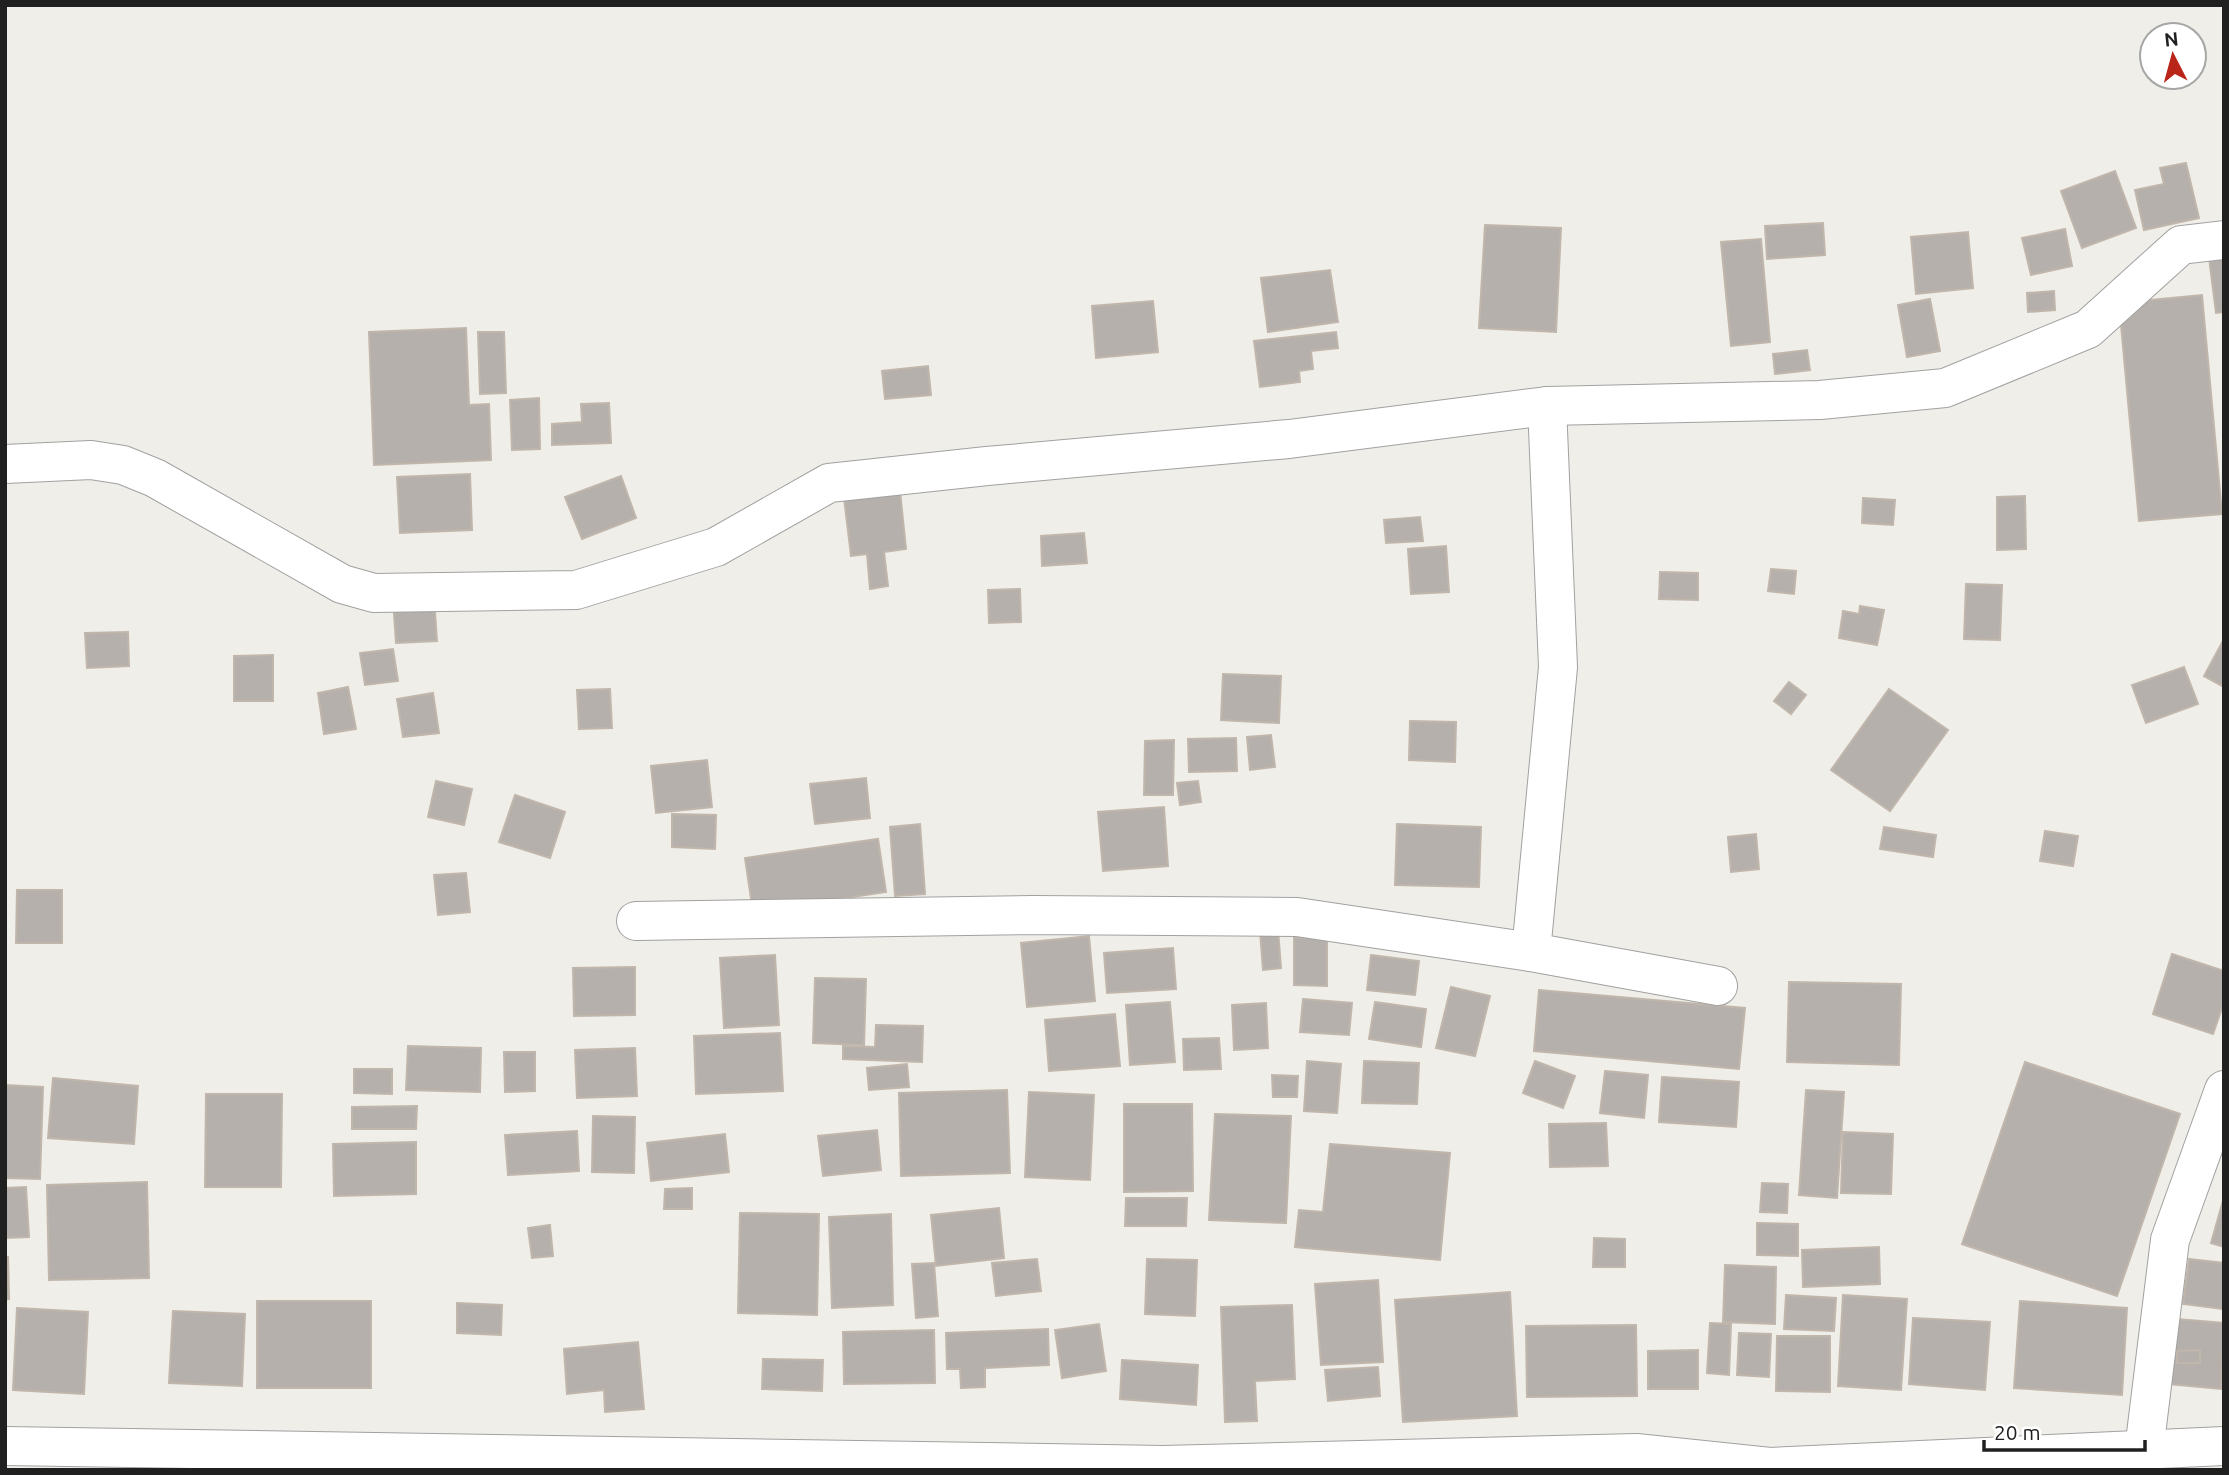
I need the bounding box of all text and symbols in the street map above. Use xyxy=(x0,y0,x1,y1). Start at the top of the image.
north arrow xyxy=(2138,21,2208,91)
text: N xyxy=(2163,27,2179,51)
scale bar xyxy=(1984,1408,2145,1452)
text: 20 m xyxy=(1994,1420,2041,1444)

